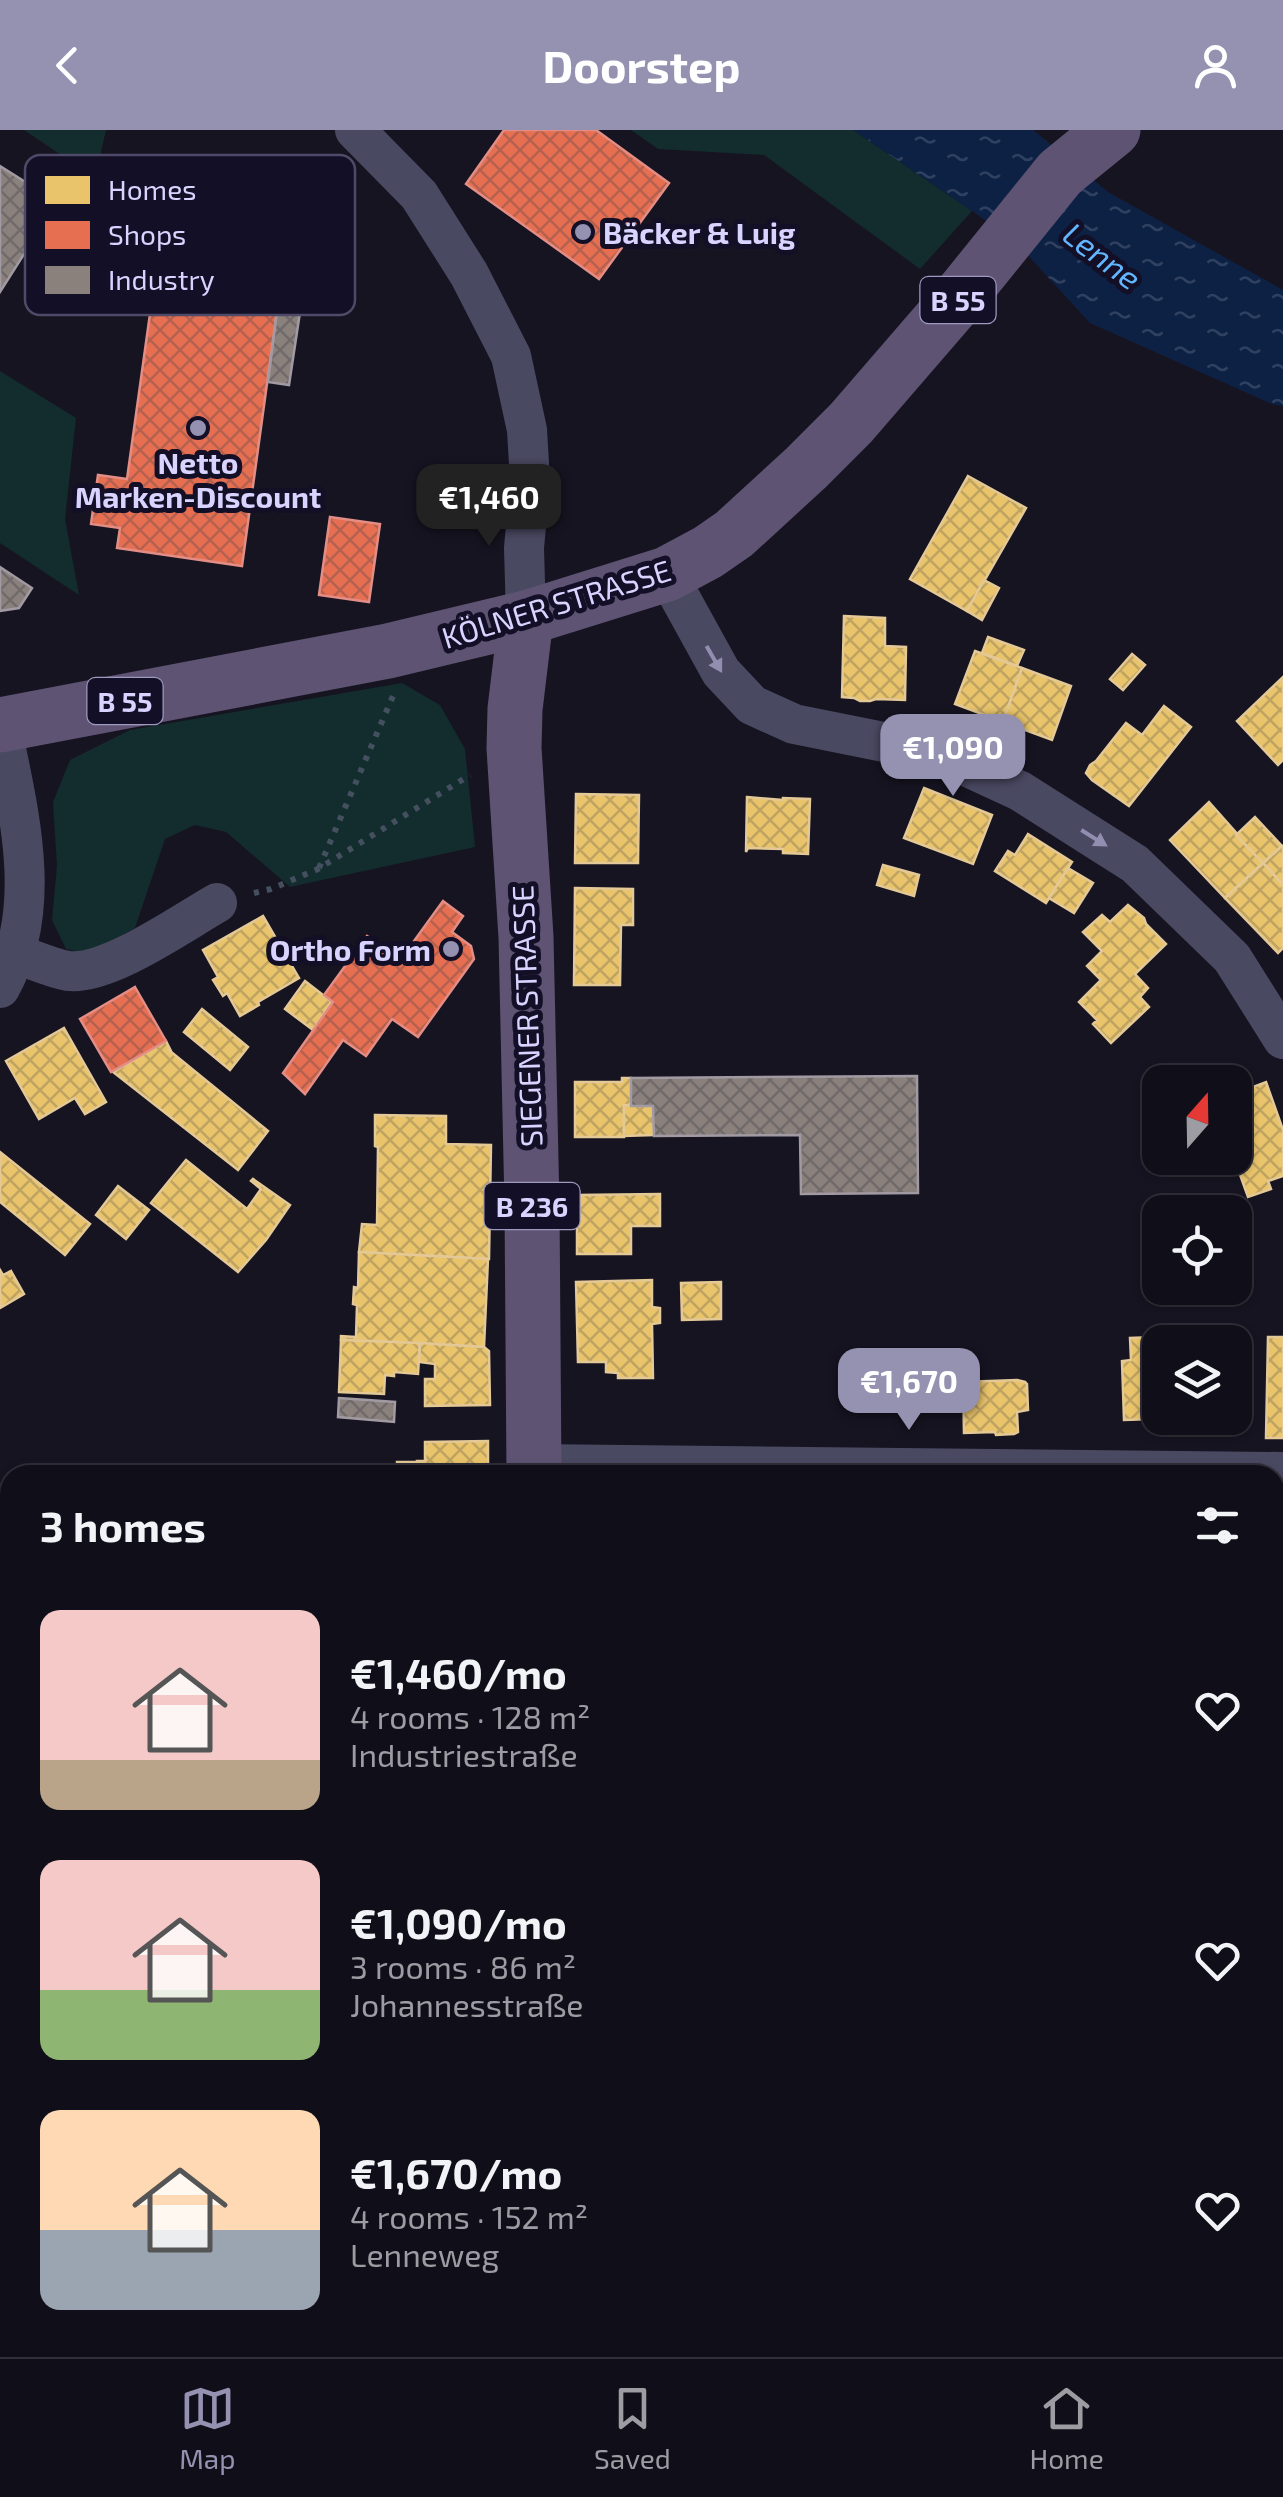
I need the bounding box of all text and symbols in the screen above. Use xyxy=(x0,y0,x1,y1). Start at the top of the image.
icon: back xyxy=(40,38,95,93)
text: Doorstep xyxy=(543,38,740,92)
icon: person xyxy=(1188,38,1243,93)
legend xyxy=(25,155,355,315)
text: Homes xyxy=(108,172,196,206)
place label: Bäcker & Luig xyxy=(603,214,796,250)
water label: Lenne xyxy=(1057,214,1149,296)
text: Shops xyxy=(108,217,186,251)
marker: Bäcker & Luig xyxy=(572,221,594,243)
text: Industry xyxy=(108,262,215,296)
road number: B 55 xyxy=(920,277,996,323)
marker: Netto Marken-Discount xyxy=(187,417,209,439)
place label: Netto Marken-Discount xyxy=(75,444,321,514)
pin: €1,460 xyxy=(408,464,570,549)
text: €1,460 xyxy=(438,477,540,515)
street label: KÖLNER STRASSE xyxy=(437,551,675,655)
one-way arrow xyxy=(705,645,723,673)
road number: B 55 xyxy=(88,678,162,724)
pin: €1,090 xyxy=(872,714,1034,799)
text: €1,090 xyxy=(902,727,1004,765)
one-way arrow xyxy=(1080,828,1108,846)
street label: SIEGENER STRASSE xyxy=(503,884,549,1148)
place label: Ortho Form xyxy=(270,931,431,967)
marker: Ortho Form xyxy=(440,938,462,960)
north arrow xyxy=(1142,1065,1252,1175)
map controls xyxy=(1142,1065,1252,1435)
road number: B 236 xyxy=(484,1183,580,1229)
button: locate xyxy=(1142,1195,1252,1305)
button: layers xyxy=(1142,1325,1252,1435)
pin: €1,670 xyxy=(828,1348,990,1433)
text: €1,670 xyxy=(860,1361,958,1399)
icon: filters xyxy=(1190,1498,1245,1553)
text: 3 homes xyxy=(40,1500,206,1550)
text: €1,460/mo xyxy=(350,1647,567,1697)
icon: home xyxy=(120,1650,240,1770)
icon: heart xyxy=(1190,1683,1245,1738)
text: 4 rooms · 128 m² xyxy=(350,1697,590,1735)
text: Industriestraße xyxy=(350,1735,578,1773)
text: €1,090/mo xyxy=(350,1897,567,1947)
icon: home xyxy=(120,1900,240,2020)
icon: heart xyxy=(1190,1933,1245,1988)
text: 3 rooms · 86 m² xyxy=(350,1947,576,1985)
text: Johannesstraße xyxy=(350,1985,583,2023)
text: €1,670/mo xyxy=(350,2147,562,2197)
icon: home xyxy=(120,2150,240,2270)
icon: heart xyxy=(1190,2183,1245,2238)
text: 4 rooms · 152 m² xyxy=(350,2197,588,2235)
text: Lenneweg xyxy=(350,2235,499,2273)
tab: Map xyxy=(179,2381,235,2475)
tab: Saved xyxy=(594,2381,671,2475)
tab: Home xyxy=(1030,2381,1104,2475)

